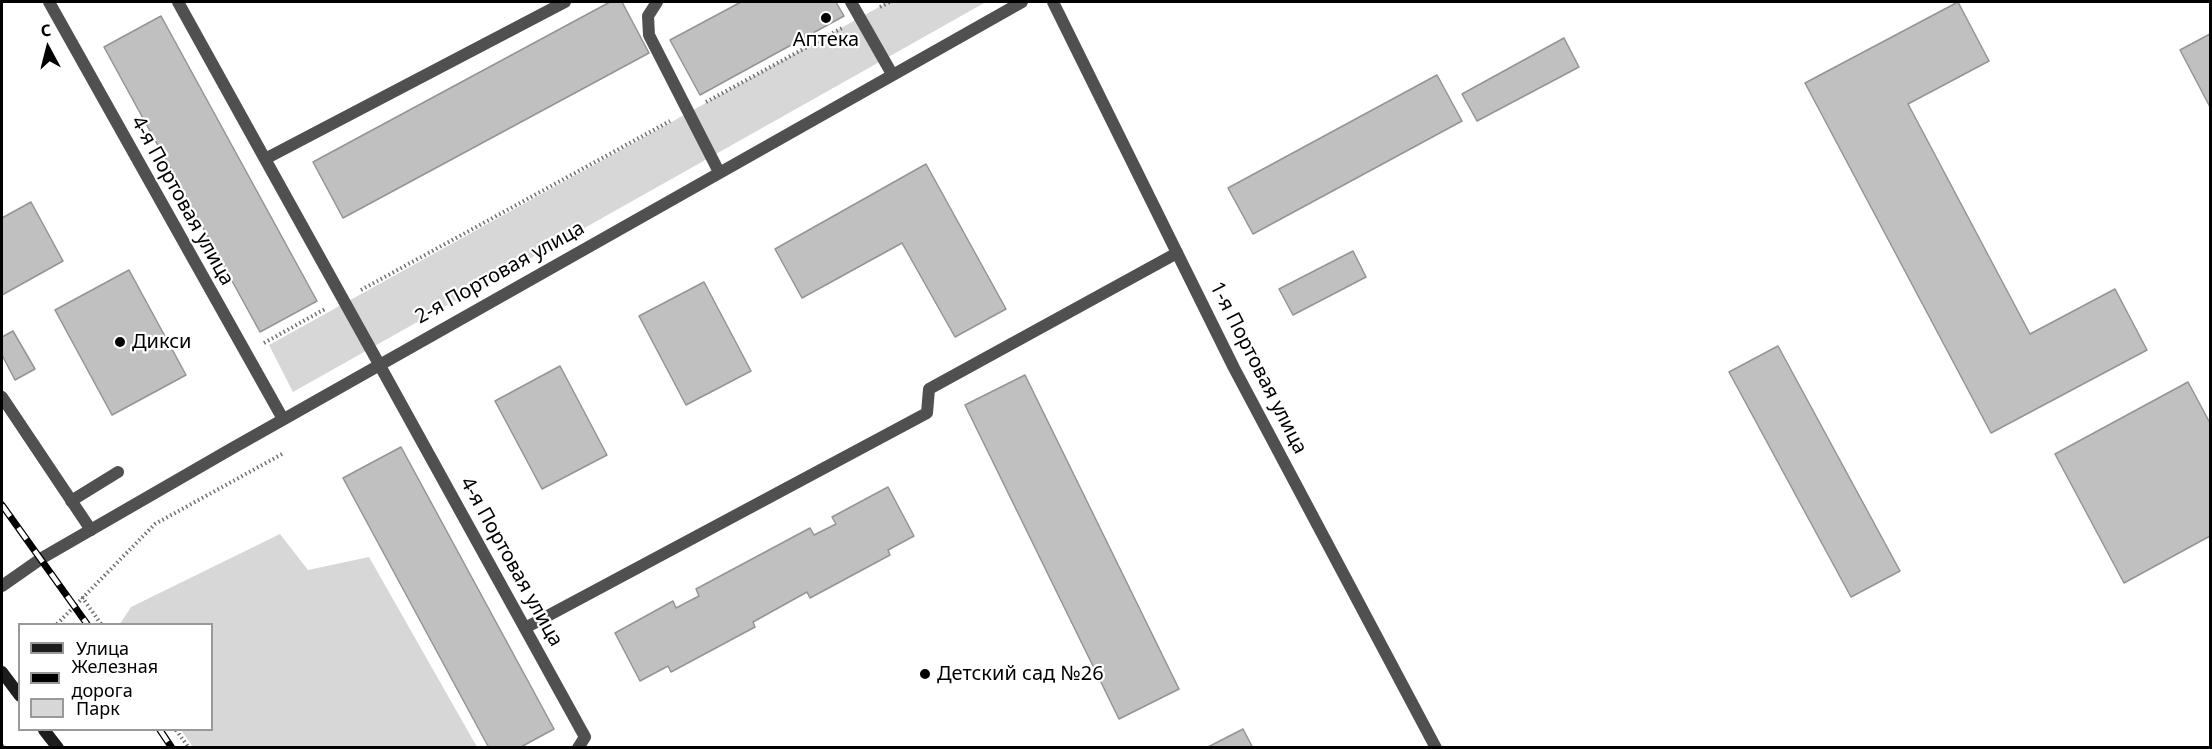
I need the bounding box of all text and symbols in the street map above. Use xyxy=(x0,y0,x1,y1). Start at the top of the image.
marker: Аптека xyxy=(819,11,833,25)
north arrow xyxy=(18,18,78,78)
text: С xyxy=(39,19,52,42)
place label: Аптека xyxy=(793,28,859,52)
street label: 4-я Портовая улица xyxy=(125,112,239,290)
street label: 2-я Портовая улица xyxy=(411,216,589,330)
street label: 1-я Портовая улица xyxy=(1204,278,1312,458)
place label: Дикси xyxy=(132,330,191,354)
marker: Дикси xyxy=(113,335,127,349)
street label: 4-я Портовая улица xyxy=(454,473,568,651)
legend xyxy=(18,623,213,731)
text: Улица xyxy=(76,636,129,660)
text: Железная дорога xyxy=(72,654,158,702)
place label: Детский сад №26 xyxy=(937,662,1104,686)
marker: Детский сад №26 xyxy=(918,667,932,681)
text: Парк xyxy=(76,696,120,720)

